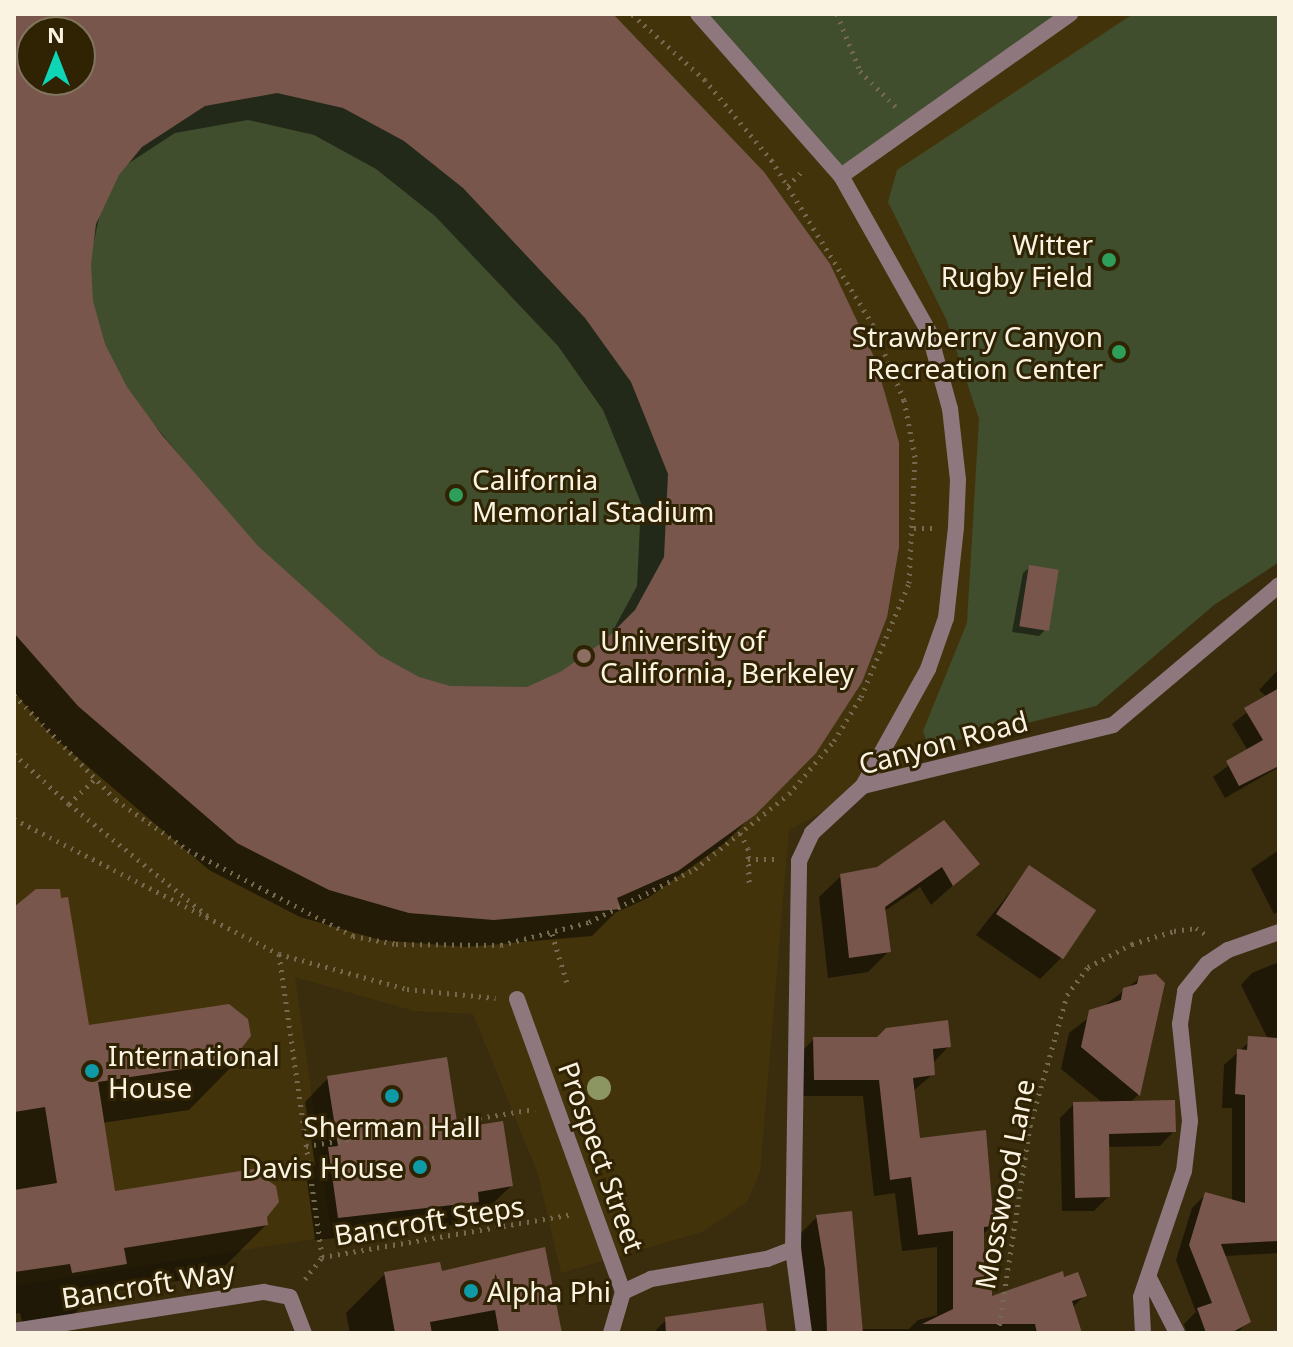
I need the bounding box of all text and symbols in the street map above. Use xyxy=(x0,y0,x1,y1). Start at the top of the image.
north arrow xyxy=(16,16,96,96)
text: N xyxy=(47,19,65,49)
place label: Witter Rugby Field xyxy=(941,227,1093,293)
marker: Witter Rugby Field xyxy=(1100,251,1118,269)
place label: Strawberry Canyon Recreation Center xyxy=(852,319,1103,385)
marker: Strawberry Canyon Recreation Center xyxy=(1110,343,1128,361)
place label: California Memorial Stadium xyxy=(472,462,714,528)
marker: California Memorial Stadium xyxy=(447,486,465,504)
place label: University of California, Berkeley xyxy=(600,623,854,689)
marker: University of California, Berkeley xyxy=(575,647,593,665)
street label: Canyon Road xyxy=(855,703,1031,781)
place label: International House xyxy=(108,1038,280,1104)
street label: Prospect Street xyxy=(552,1057,652,1257)
marker: International House xyxy=(83,1062,101,1080)
street label: Mosswood Lane xyxy=(967,1076,1041,1292)
marker: Sherman Hall xyxy=(383,1087,401,1105)
place label: Sherman Hall xyxy=(303,1109,481,1143)
place label: Davis House xyxy=(242,1150,404,1184)
marker: Davis House xyxy=(411,1158,429,1176)
street label: Bancroft Steps xyxy=(332,1188,526,1252)
street label: Bancroft Way xyxy=(59,1254,237,1314)
place label: Alpha Phi xyxy=(487,1274,611,1308)
marker: Alpha Phi xyxy=(462,1282,480,1300)

